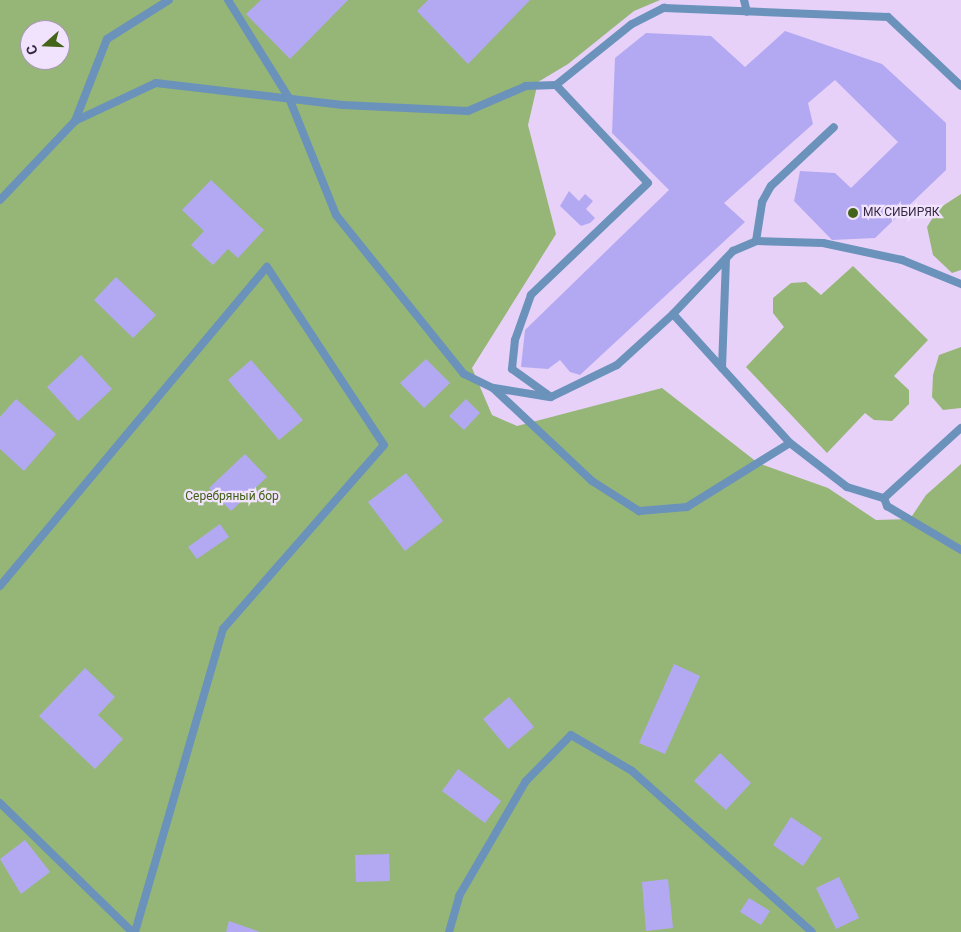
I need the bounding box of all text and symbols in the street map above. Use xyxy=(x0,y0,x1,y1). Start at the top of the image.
north arrow xyxy=(20,20,70,70)
text: С xyxy=(23,43,41,57)
place label: МК СИБИРЯК xyxy=(863,206,940,220)
marker: МК СИБИРЯК xyxy=(847,207,859,219)
park label: Серебряный бор xyxy=(185,490,279,504)

